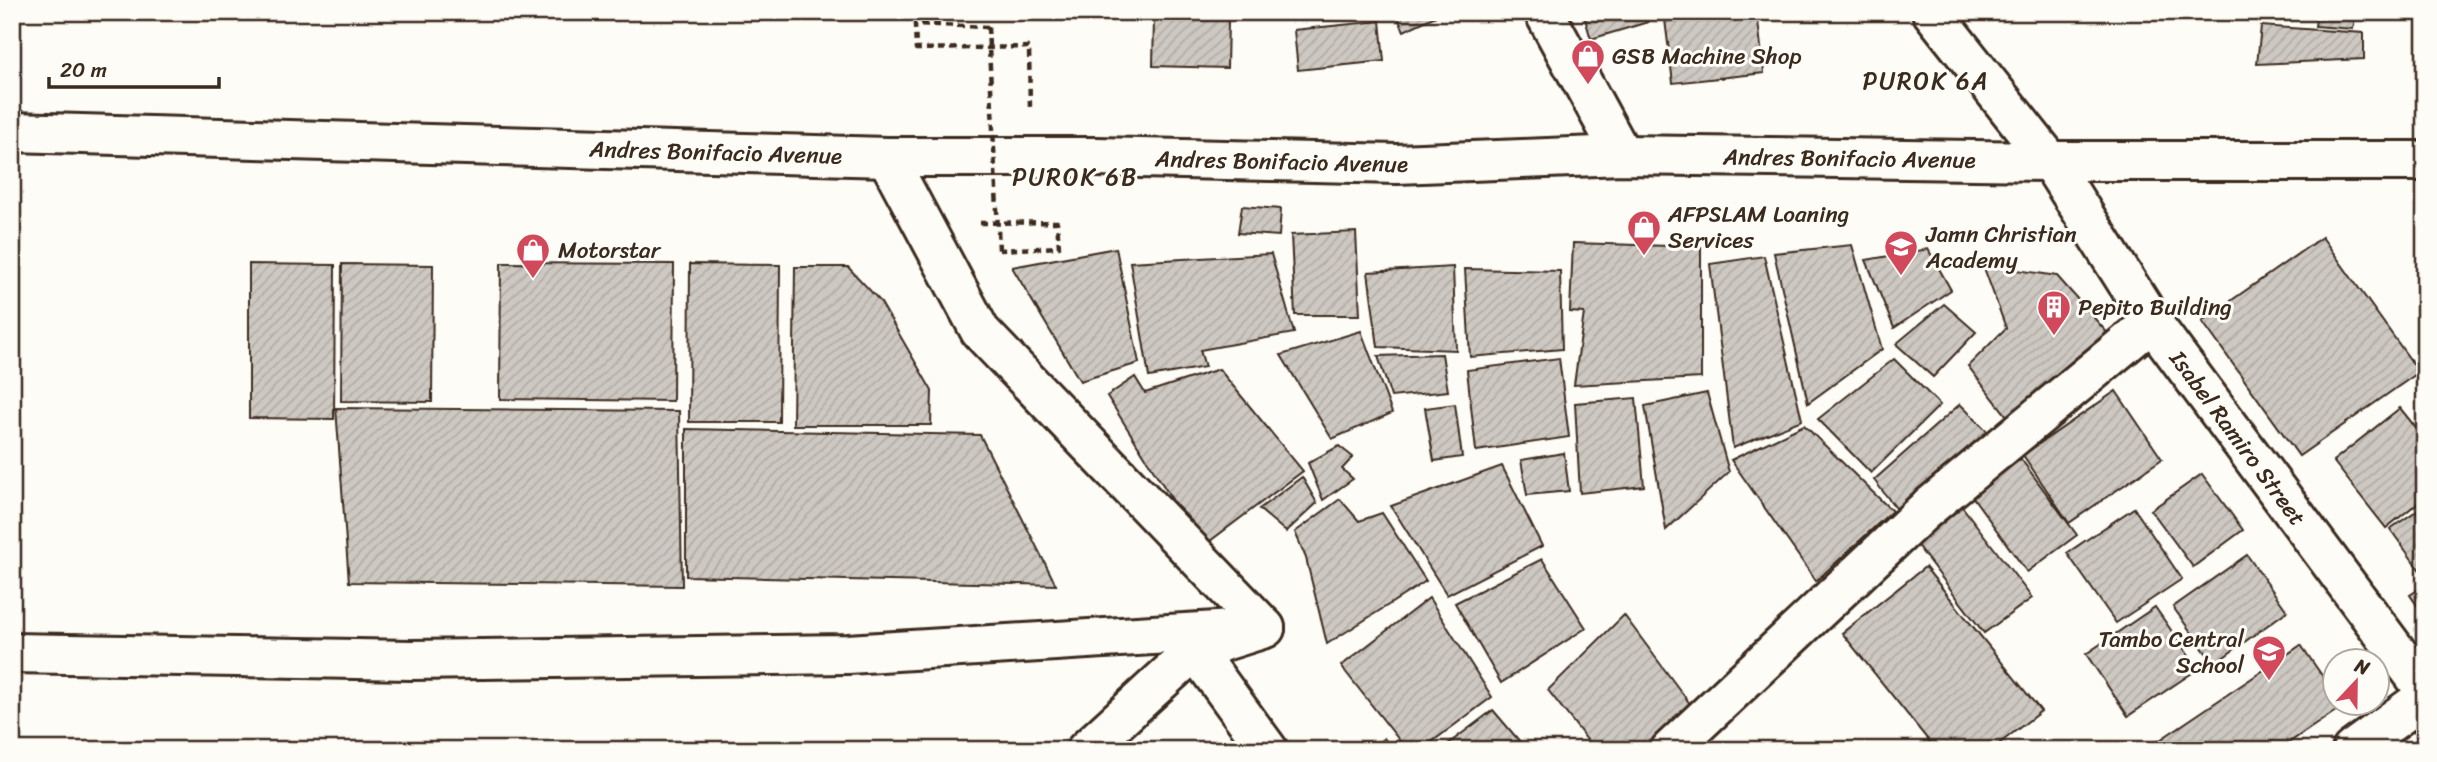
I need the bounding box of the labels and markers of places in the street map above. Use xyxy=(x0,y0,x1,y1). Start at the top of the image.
place label: GSB Machine Shop xyxy=(1612,36,1802,77)
shop icon: GSB Machine Shop xyxy=(1569,37,1607,86)
place label: AFPSLAM Loaning Services xyxy=(1667,194,1849,261)
shop icon: AFPSLAM Loaning Services xyxy=(1625,208,1663,257)
place label: Jamn Christian Academy xyxy=(1925,214,2077,281)
school or university icon: Jamn Christian Academy xyxy=(1882,228,1920,277)
place label: Motorstar xyxy=(558,230,662,271)
shop icon: Motorstar xyxy=(514,231,552,280)
place label: Pepito Building xyxy=(2078,287,2232,328)
building icon: Pepito Building xyxy=(2035,288,2073,337)
place label: Tambo Central School xyxy=(2099,619,2244,686)
school or university icon: Tambo Central School xyxy=(2250,633,2288,682)

